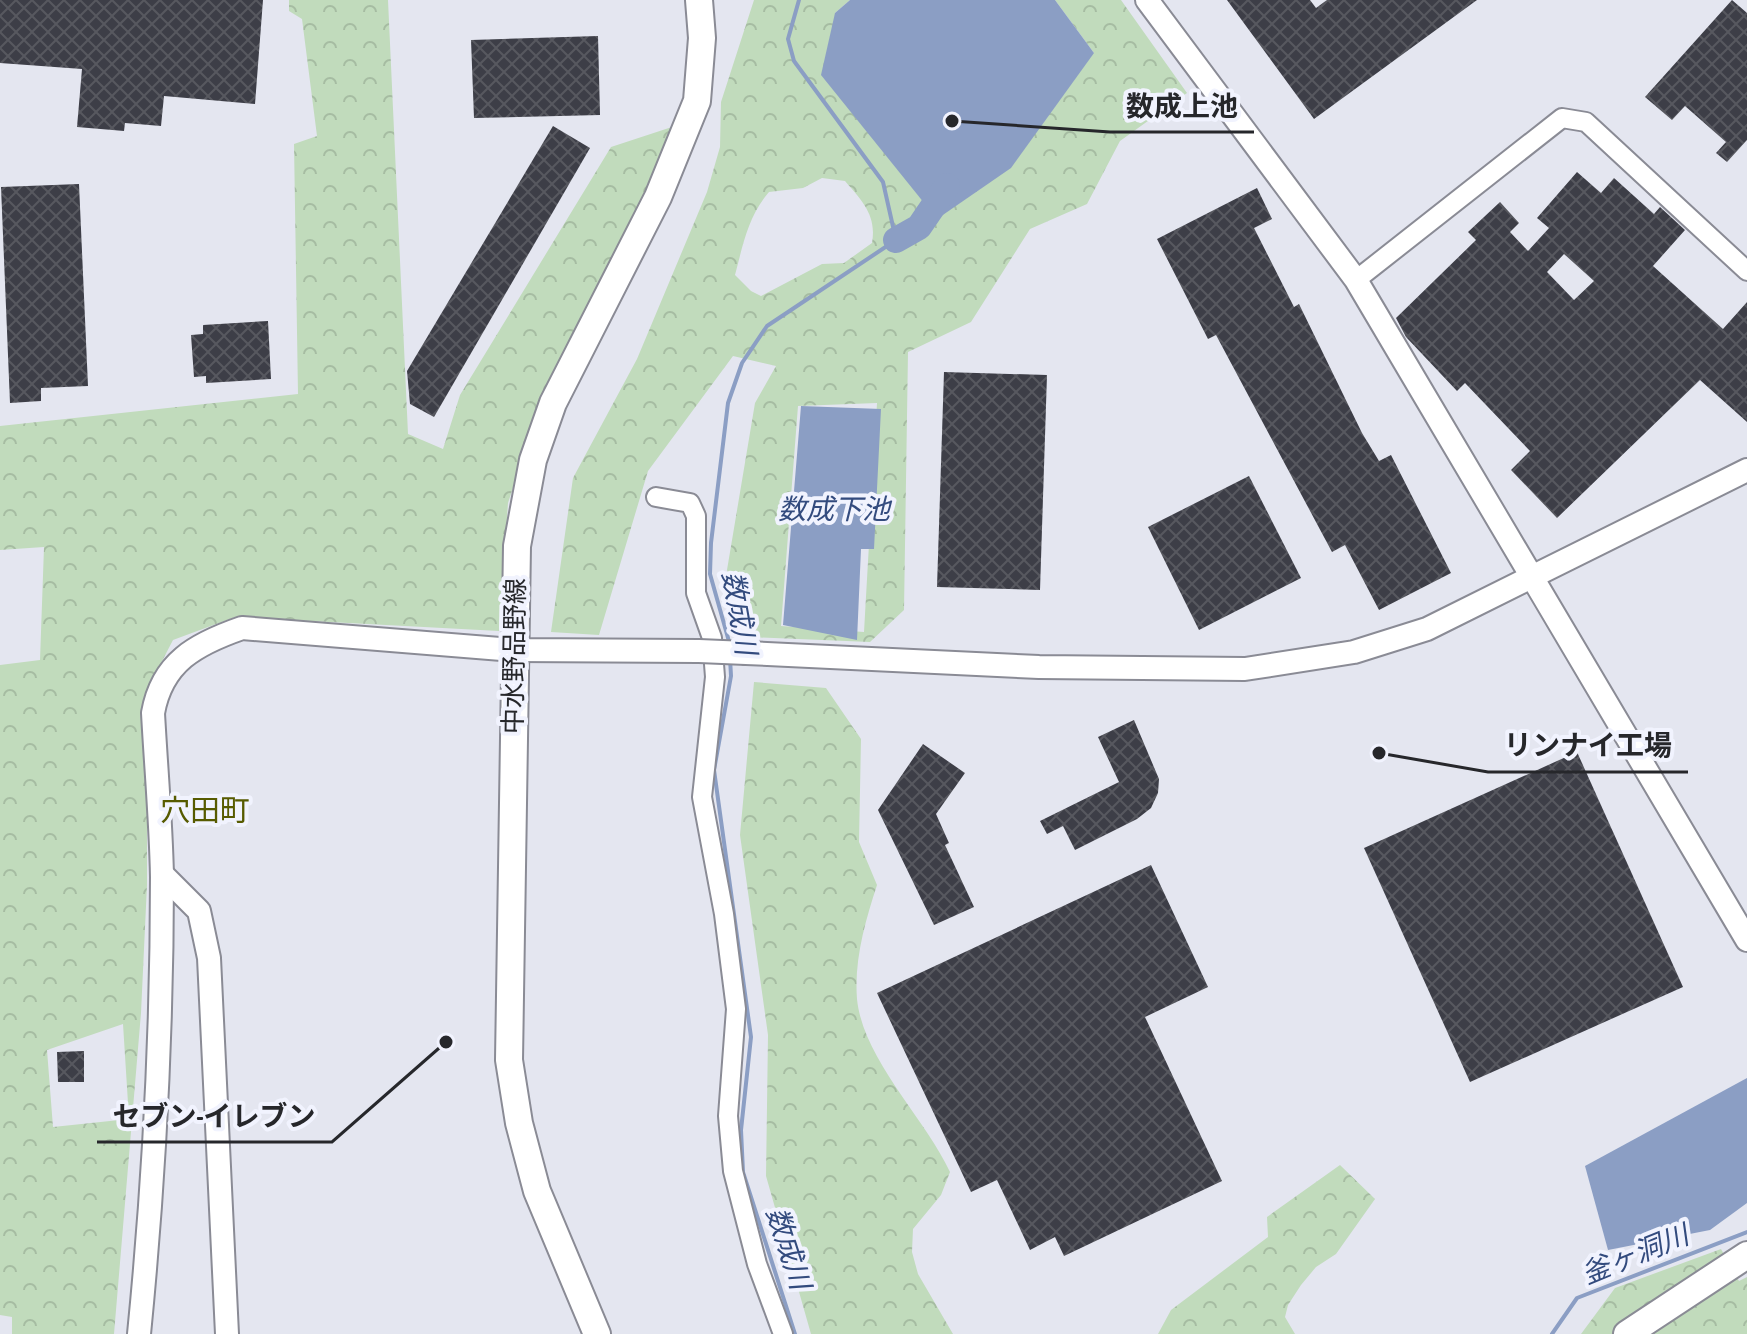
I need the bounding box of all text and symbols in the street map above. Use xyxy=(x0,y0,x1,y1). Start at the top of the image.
callout: 数成上池 xyxy=(1110,80,1254,132)
text: 数成上池 xyxy=(1126,90,1238,122)
water label: 数成下池 xyxy=(778,493,893,525)
water label: 数成川 xyxy=(717,569,764,660)
street label: 中水野品野線 xyxy=(498,578,530,734)
callout: リンナイ工場 xyxy=(1488,720,1688,772)
text: リンナイ工場 xyxy=(1504,729,1672,761)
district label: 穴田町 xyxy=(160,793,250,827)
callout: セブン-イレブン xyxy=(97,1090,332,1142)
text: セブン-イレブン xyxy=(112,1100,316,1132)
water label: 数成川 xyxy=(761,1203,818,1296)
water label: 釜ヶ洞川 xyxy=(1577,1217,1696,1290)

